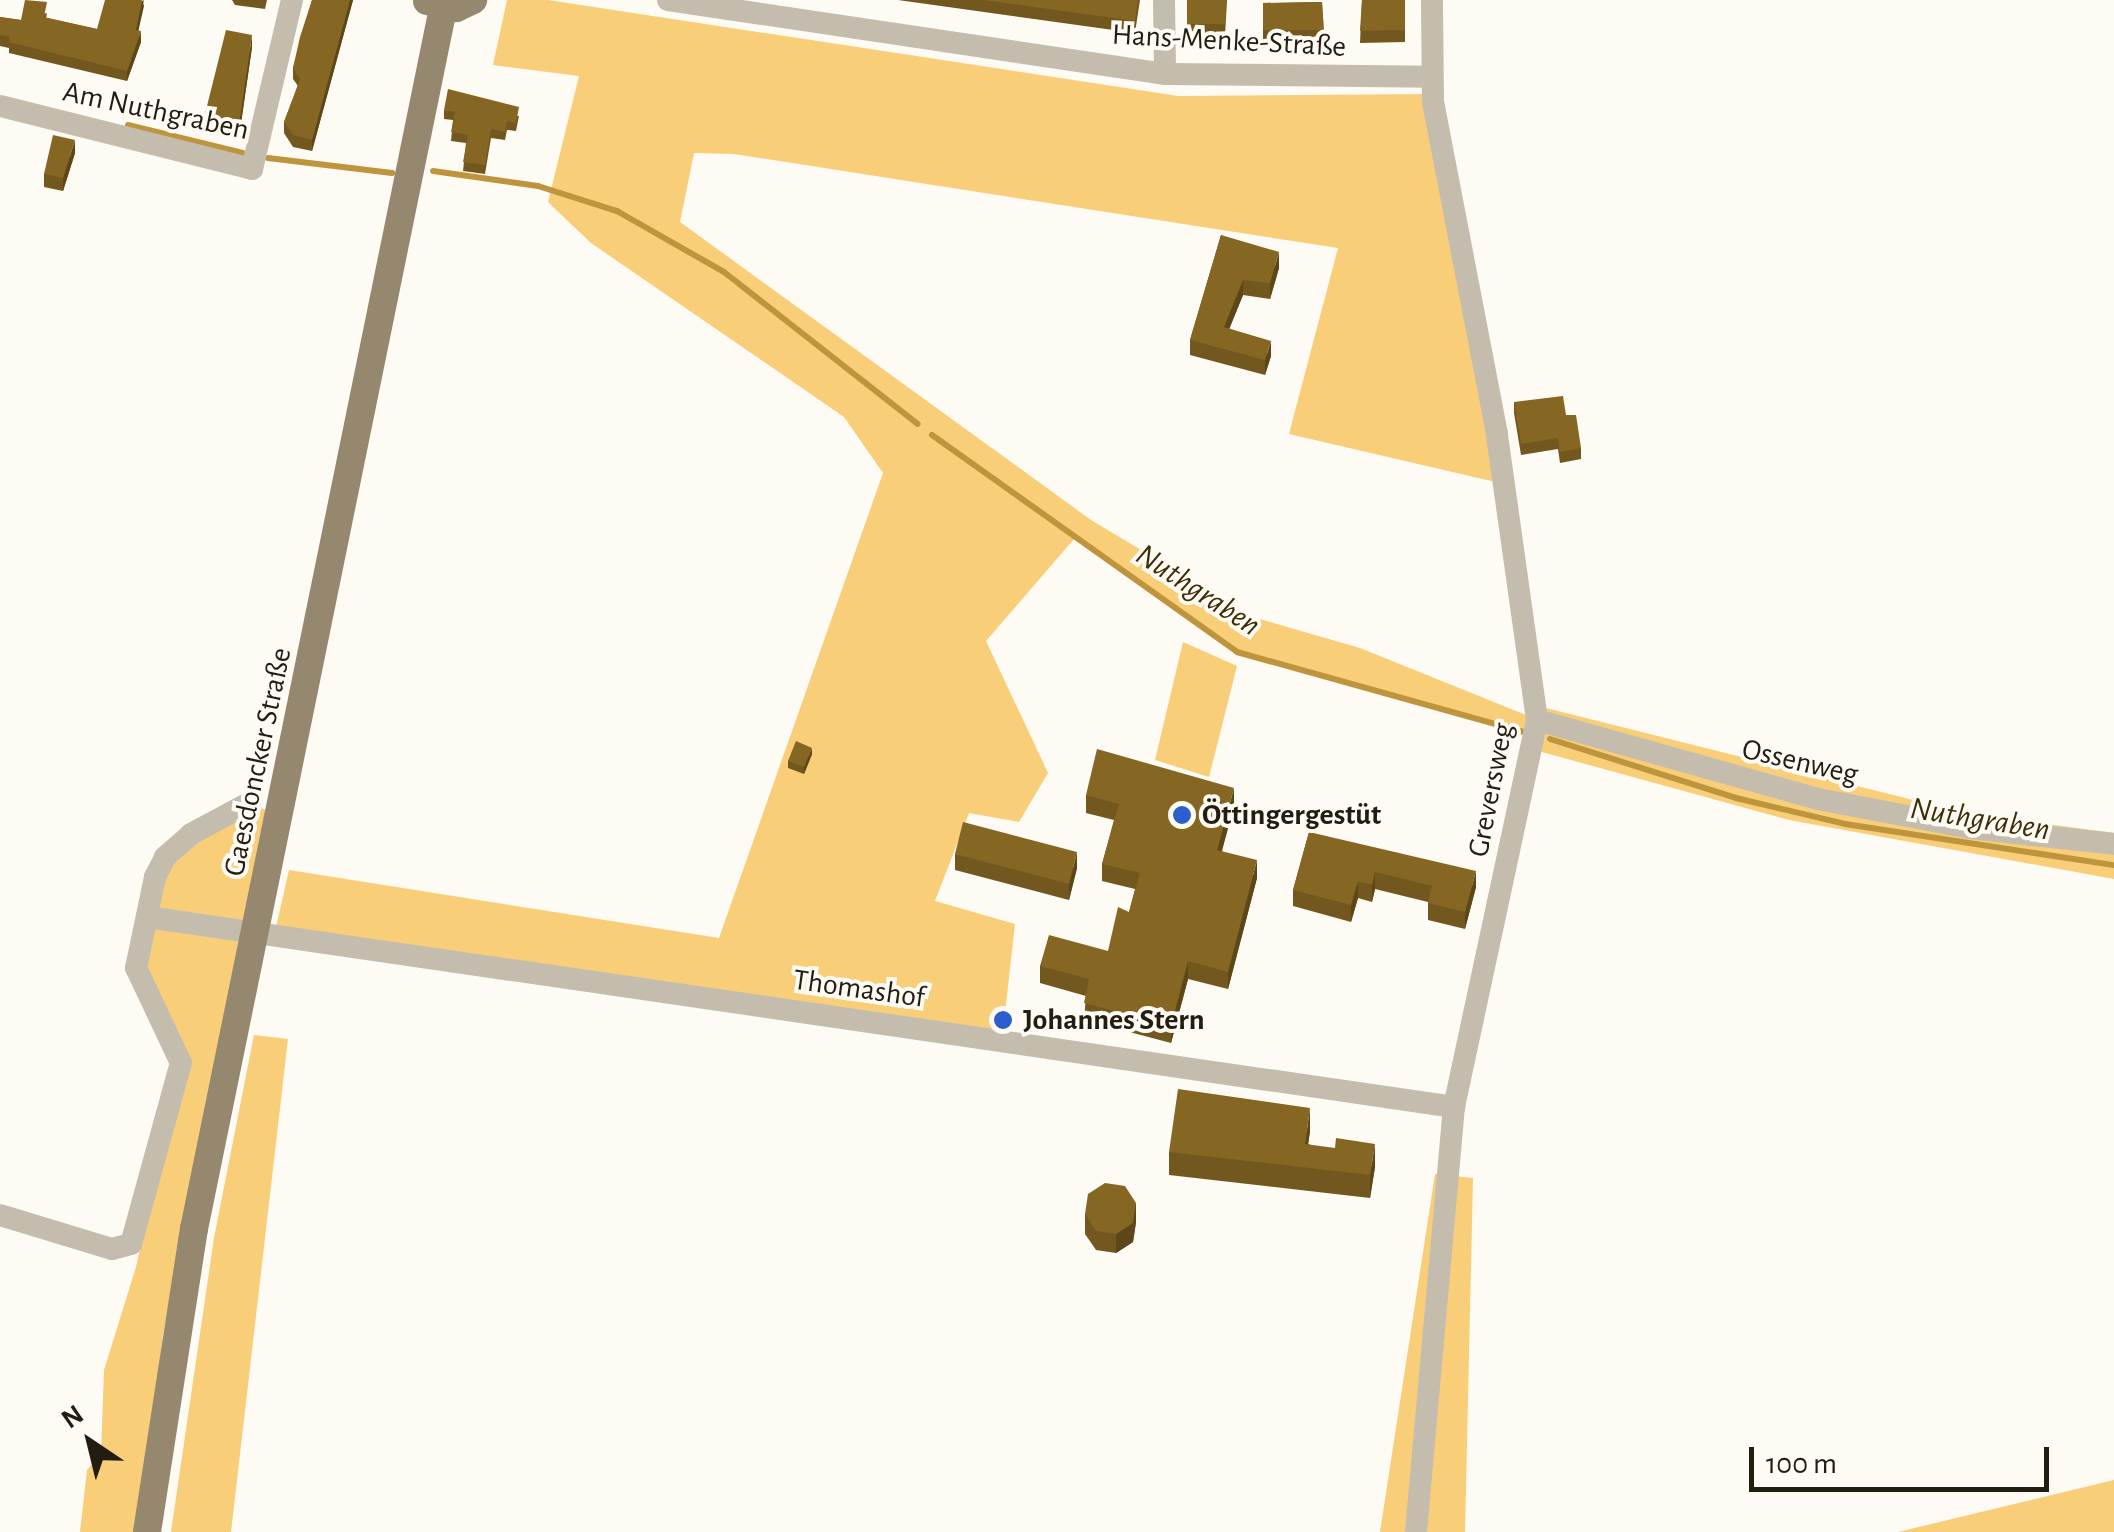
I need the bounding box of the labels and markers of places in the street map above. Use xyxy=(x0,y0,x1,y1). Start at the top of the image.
place label: Öttingergestüt xyxy=(1202,797,1381,833)
marker: Öttingergestüt xyxy=(1171,804,1193,826)
place label: Johannes Stern xyxy=(1023,1002,1205,1038)
marker: Johannes Stern xyxy=(992,1009,1014,1031)

